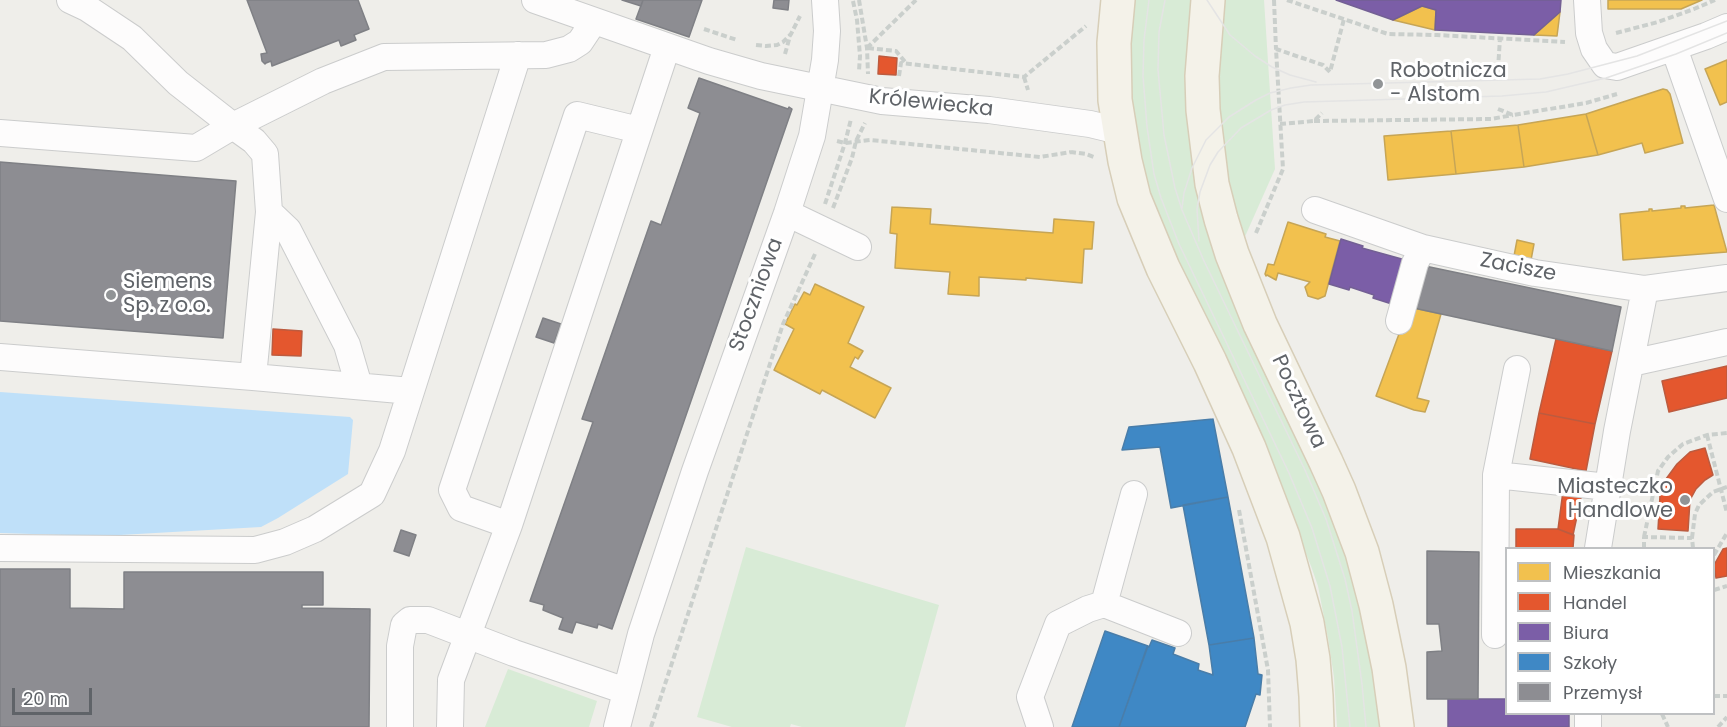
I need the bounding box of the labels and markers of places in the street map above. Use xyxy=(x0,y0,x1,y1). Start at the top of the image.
place label: Robotnicza - Alstom xyxy=(1390,59,1507,109)
marker: Robotnicza - Alstom xyxy=(1371,77,1385,91)
place label: Siemens Sp. z o.o. xyxy=(123,270,213,320)
marker: Siemens Sp. z o.o. xyxy=(104,288,118,302)
place label: Miasteczko Handlowe xyxy=(1557,475,1673,525)
marker: Miasteczko Handlowe xyxy=(1678,493,1692,507)

